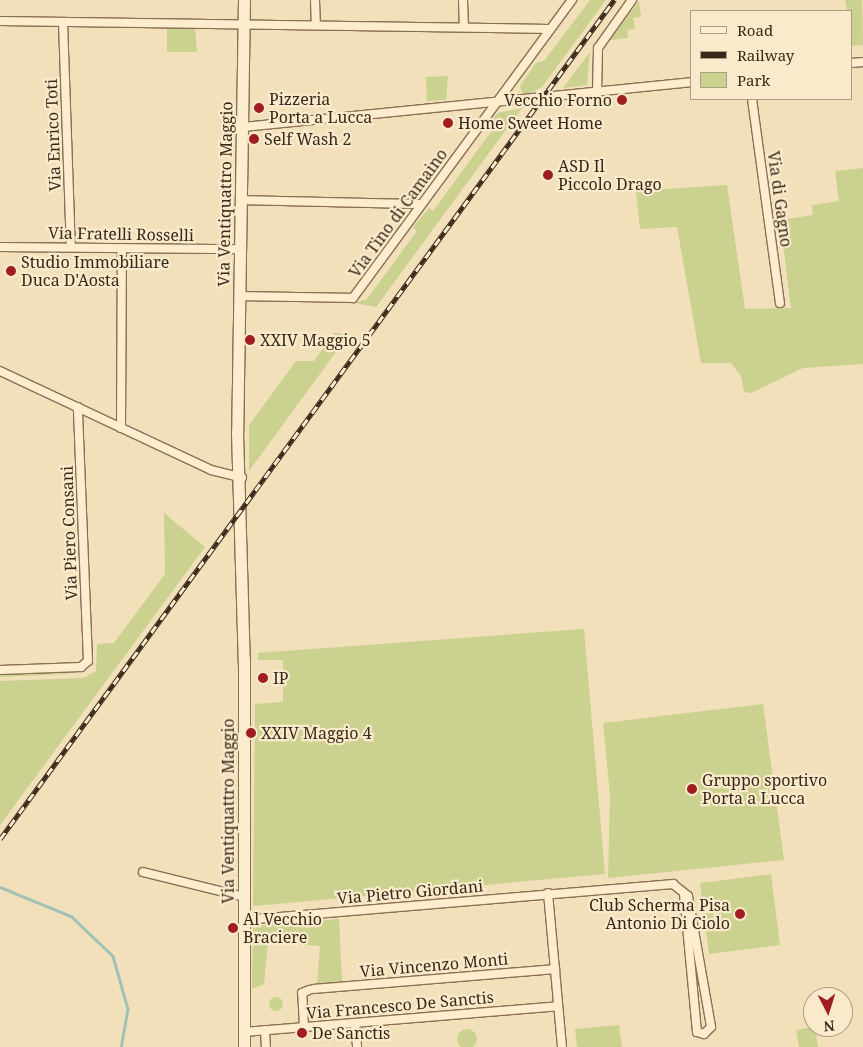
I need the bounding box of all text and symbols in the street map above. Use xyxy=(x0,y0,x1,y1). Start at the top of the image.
legend xyxy=(690,10,853,100)
text: Road xyxy=(737,20,773,40)
text: Railway xyxy=(737,45,794,65)
text: Park xyxy=(737,70,770,90)
street label: Via Enrico Toti xyxy=(41,79,65,191)
place label: Pizzeria Porta a Lucca xyxy=(269,89,372,127)
place label: Vecchio Forno xyxy=(504,90,612,110)
marker: Vecchio Forno xyxy=(616,94,628,106)
street label: Via Ventiquattro Maggio xyxy=(214,101,236,287)
marker: Pizzeria Porta a Lucca xyxy=(253,102,265,114)
place label: Home Sweet Home xyxy=(458,113,603,133)
marker: Home Sweet Home xyxy=(442,117,454,129)
place label: Self Wash 2 xyxy=(264,129,351,149)
marker: Self Wash 2 xyxy=(248,133,260,145)
street label: Via Tino di Camaino xyxy=(345,145,451,281)
street label: Via di Gagno xyxy=(764,150,796,248)
place label: ASD Il Piccolo Drago xyxy=(558,156,662,194)
marker: ASD Il Piccolo Drago xyxy=(542,169,554,181)
street label: Via Fratelli Rosselli xyxy=(48,223,194,245)
place label: Studio Immobiliare Duca D'Aosta xyxy=(21,252,169,290)
marker: Studio Immobiliare Duca D'Aosta xyxy=(5,265,17,277)
place label: XXIV Maggio 5 xyxy=(260,330,371,350)
marker: XXIV Maggio 5 xyxy=(244,334,256,346)
street label: Via Piero Consani xyxy=(57,466,81,600)
place label: IP xyxy=(273,668,289,688)
marker: IP xyxy=(257,672,269,684)
street label: Via Ventiquattro Maggio xyxy=(218,718,238,904)
place label: XXIV Maggio 4 xyxy=(261,723,372,743)
marker: XXIV Maggio 4 xyxy=(245,727,257,739)
place label: Gruppo sportivo Porta a Lucca xyxy=(702,770,827,808)
marker: Gruppo sportivo Porta a Lucca xyxy=(686,783,698,795)
street label: Via Pietro Giordani xyxy=(336,876,484,908)
place label: Club Scherma Pisa Antonio Di Ciolo xyxy=(589,895,730,933)
marker: Club Scherma Pisa Antonio Di Ciolo xyxy=(734,908,746,920)
place label: Al Vecchio Braciere xyxy=(243,909,322,947)
marker: Al Vecchio Braciere xyxy=(227,922,239,934)
street label: Via Vincenzo Monti xyxy=(359,949,509,981)
street label: Via Francesco De Sanctis xyxy=(305,987,495,1023)
north arrow xyxy=(803,987,853,1037)
text: N xyxy=(823,1016,836,1036)
place label: De Sanctis xyxy=(312,1023,390,1043)
marker: De Sanctis xyxy=(296,1027,308,1039)

